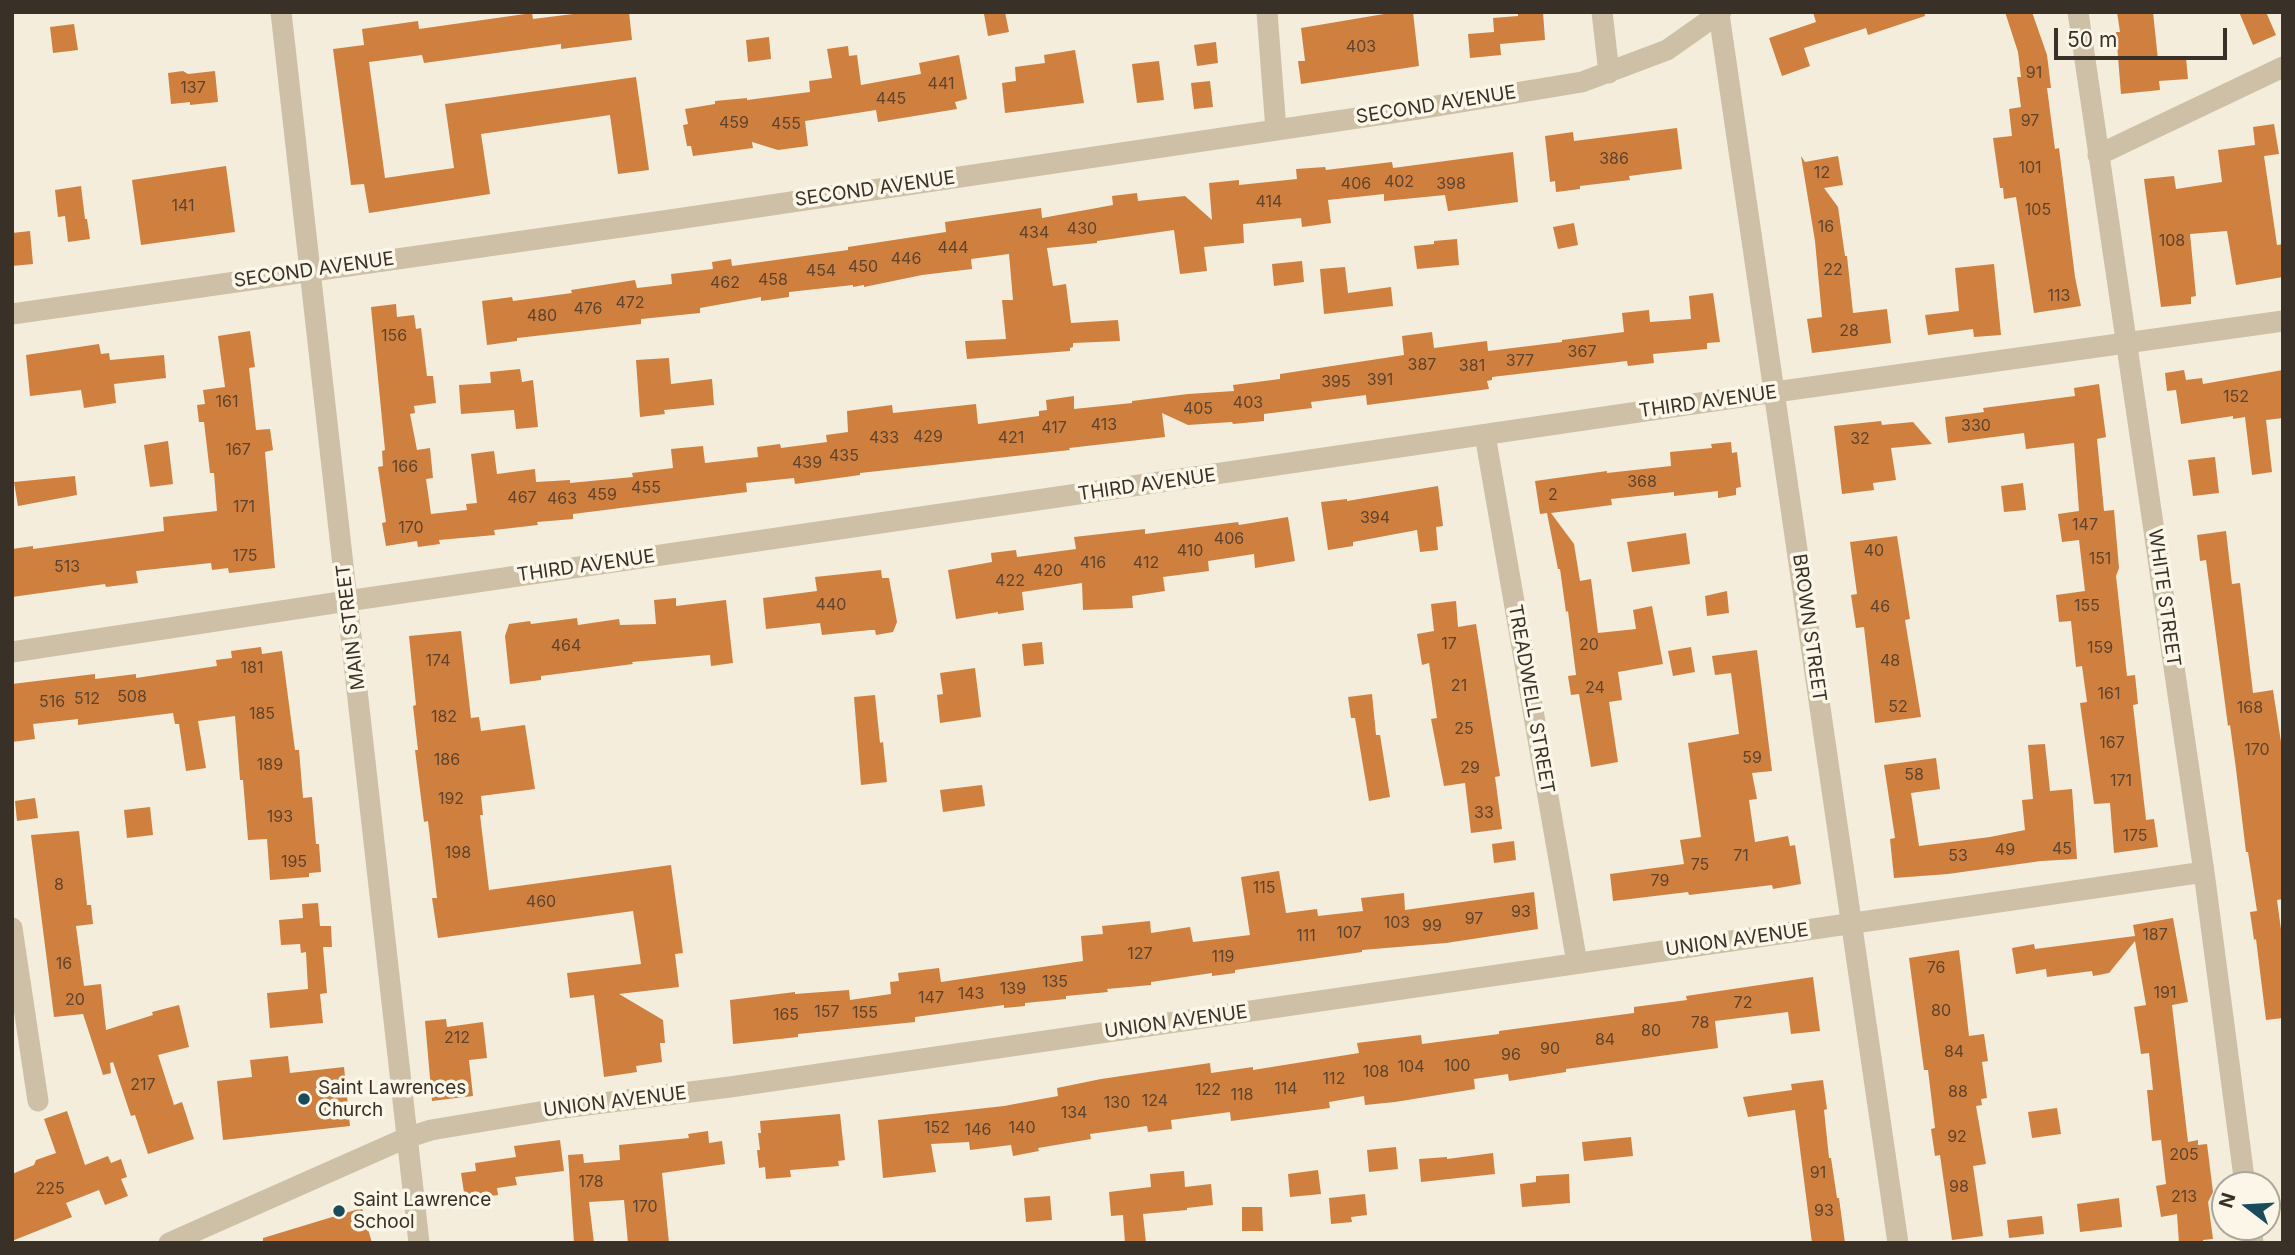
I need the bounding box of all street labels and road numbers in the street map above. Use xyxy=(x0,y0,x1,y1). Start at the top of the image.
street label: SECOND AVENUE xyxy=(1354,81,1518,129)
street label: SECOND AVENUE xyxy=(793,166,957,212)
street label: SECOND AVENUE xyxy=(232,247,396,293)
street label: THIRD AVENUE xyxy=(1638,381,1778,423)
street label: THIRD AVENUE xyxy=(1077,464,1217,506)
street label: WHITE STREET xyxy=(2143,528,2185,668)
street label: THIRD AVENUE xyxy=(516,545,656,587)
street label: BROWN STREET xyxy=(1787,552,1831,704)
street label: MAIN STREET xyxy=(332,563,370,691)
street label: TREADWELL STREET xyxy=(1503,603,1559,795)
street label: UNION AVENUE xyxy=(1664,919,1810,961)
street label: UNION AVENUE xyxy=(1103,1001,1249,1043)
street label: UNION AVENUE xyxy=(542,1082,688,1122)

